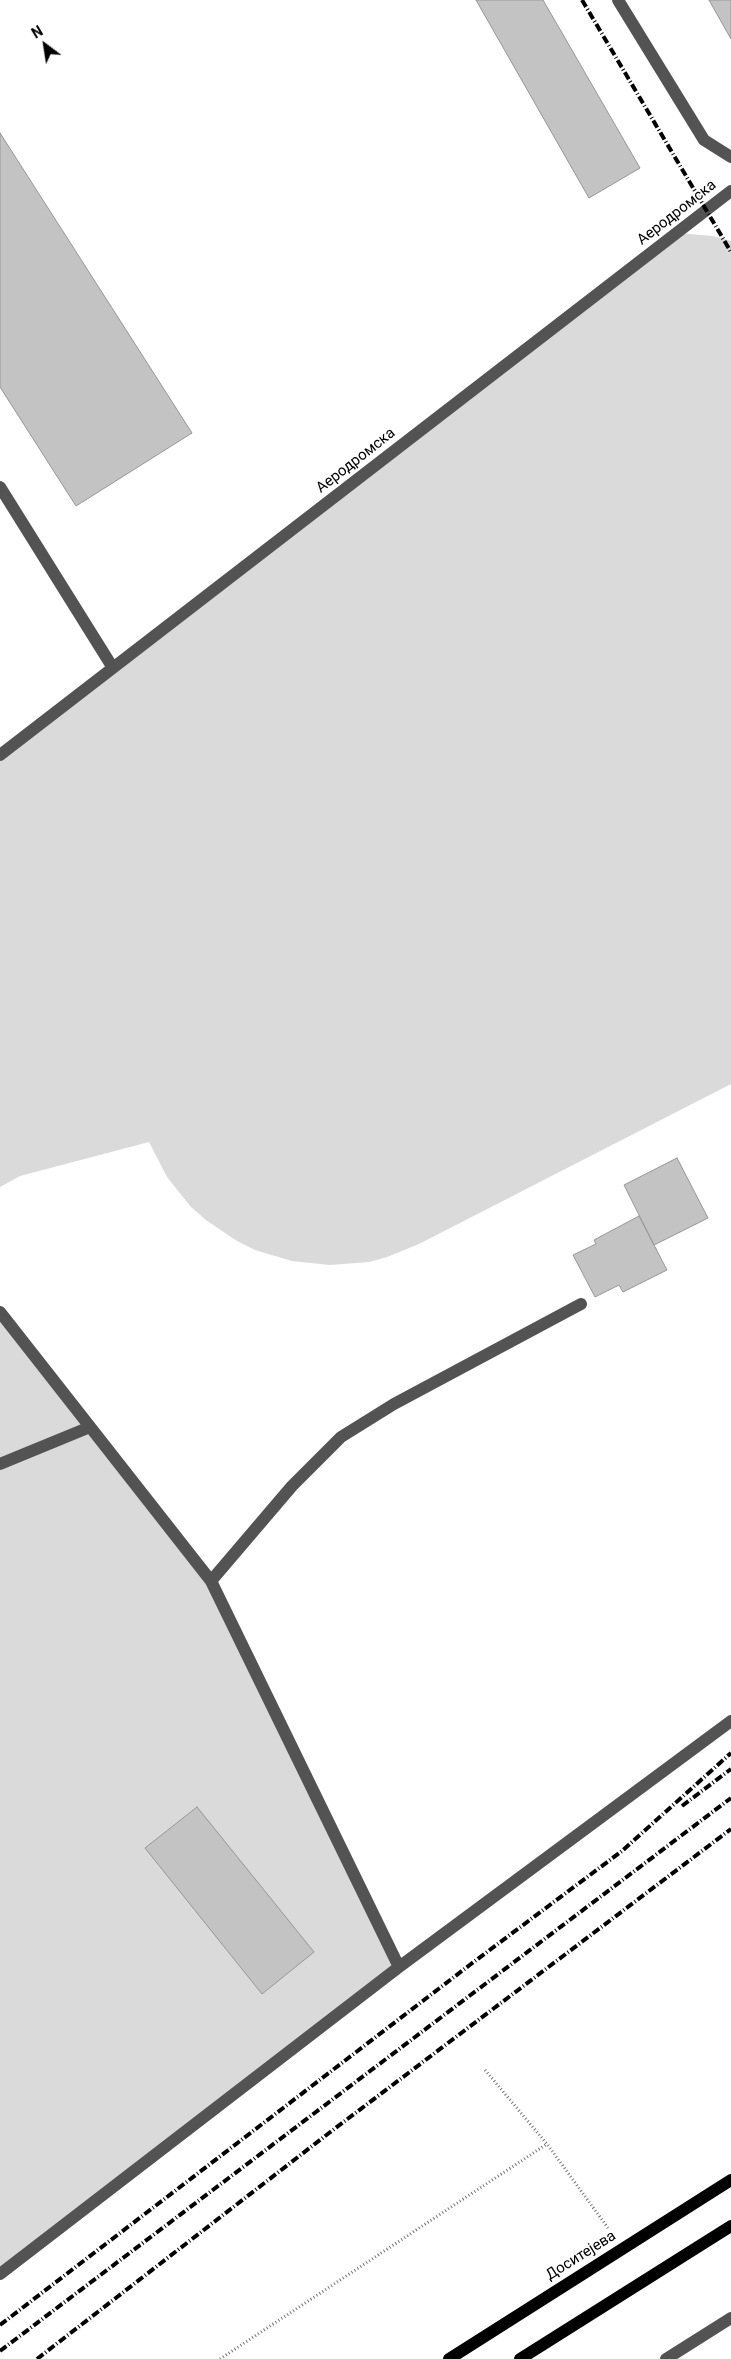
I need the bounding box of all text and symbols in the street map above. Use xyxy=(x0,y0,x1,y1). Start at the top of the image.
north arrow xyxy=(20,20,70,70)
text: N xyxy=(29,23,46,42)
street label: Аеродромска xyxy=(634,177,720,249)
street label: Аеродромска xyxy=(313,425,399,497)
street label: Доситејева xyxy=(543,2227,619,2285)

